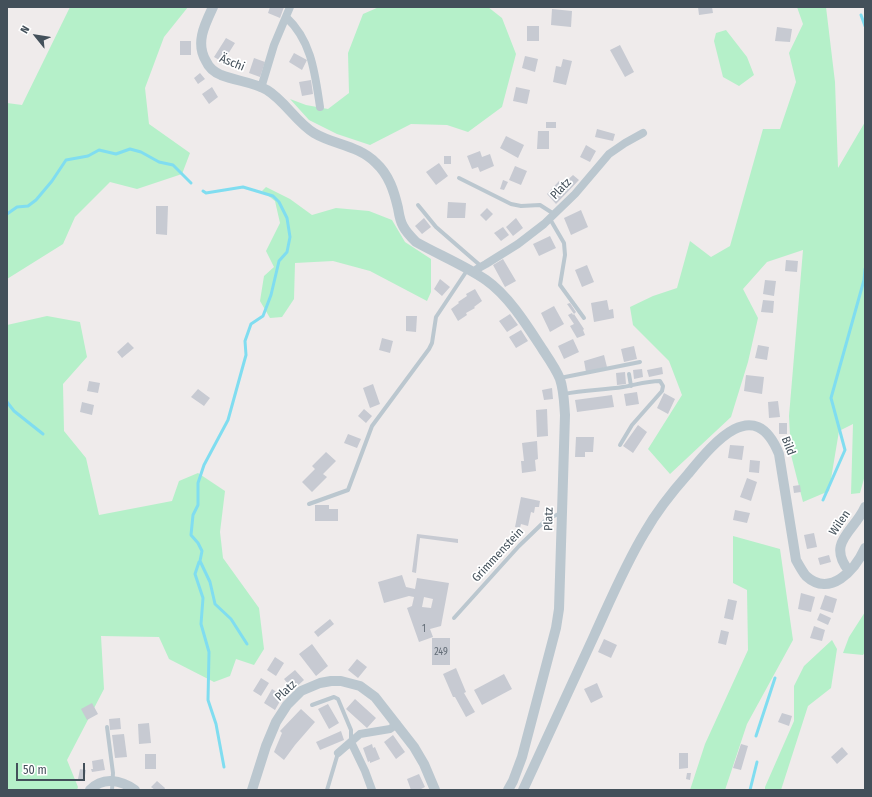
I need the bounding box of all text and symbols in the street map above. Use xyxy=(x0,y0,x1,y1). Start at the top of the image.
north arrow xyxy=(16,16,56,56)
text: N xyxy=(18,24,32,36)
street label: Äschi xyxy=(217,51,247,75)
street label: Platz xyxy=(548,175,574,203)
street label: Bild xyxy=(778,434,798,458)
street label: Platz xyxy=(542,507,556,531)
street label: Wilen xyxy=(826,508,854,538)
street label: Grimmenstein xyxy=(469,525,527,585)
house number: 1 xyxy=(422,623,426,635)
house number: 249 xyxy=(434,646,448,658)
street label: Platz xyxy=(272,678,300,704)
scale bar xyxy=(18,755,87,781)
text: 50 m xyxy=(23,763,47,777)

